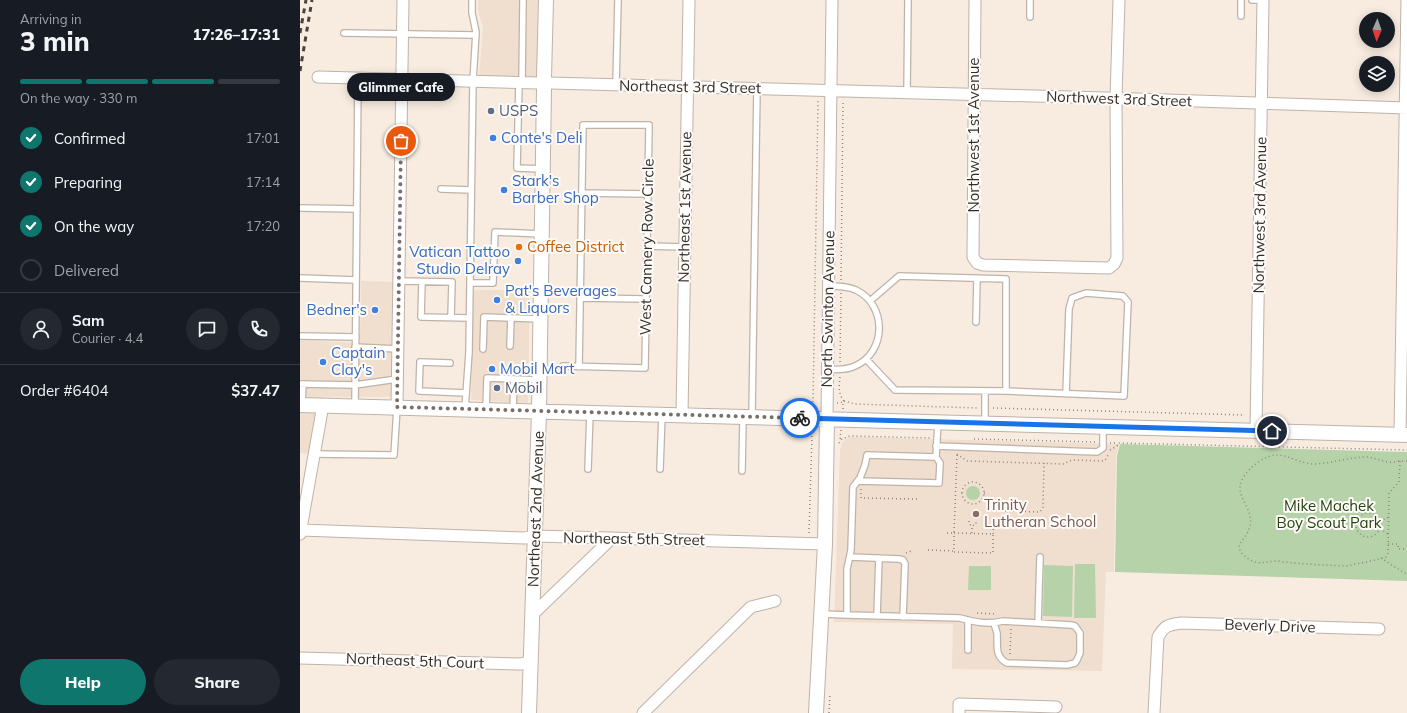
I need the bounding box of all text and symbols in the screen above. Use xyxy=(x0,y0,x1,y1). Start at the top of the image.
text: Arriving in xyxy=(20,11,82,27)
north arrow xyxy=(1359,12,1395,48)
map controls xyxy=(1359,12,1395,92)
text: 3 min xyxy=(20,25,90,58)
text: 17:26–17:31 xyxy=(193,25,280,44)
button: layers xyxy=(1359,56,1395,92)
street label: Northwest 1st Avenue xyxy=(964,58,983,212)
callout: Glimmer Cafe xyxy=(347,73,455,101)
street label: Northeast 3rd Street xyxy=(619,76,761,97)
text: Glimmer Cafe xyxy=(358,79,444,95)
street label: Northwest 3rd Street xyxy=(1046,86,1192,111)
text: On the way · 330 m xyxy=(20,90,137,106)
place label: USPS xyxy=(499,101,538,120)
marker: USPS xyxy=(486,106,496,116)
pin xyxy=(384,124,418,158)
icon: check xyxy=(20,127,42,149)
place label: Conte's Deli xyxy=(501,128,583,147)
text: Confirmed xyxy=(54,129,125,148)
text: 17:01 xyxy=(246,130,280,146)
icon: bag xyxy=(390,130,412,152)
street label: Northeast 1st Avenue xyxy=(674,131,695,283)
marker: Conte's Deli xyxy=(488,133,498,143)
street label: Northwest 3rd Avenue xyxy=(1249,136,1270,294)
street label: West Cannery Row Circle xyxy=(635,158,658,336)
icon: check xyxy=(20,171,42,193)
place label: Stark's Barber Shop xyxy=(512,171,599,207)
text: Preparing xyxy=(54,173,122,192)
text: 17:14 xyxy=(246,174,280,190)
marker: Stark's Barber Shop xyxy=(499,185,509,195)
icon: check xyxy=(20,215,42,237)
text: On the way xyxy=(54,217,134,236)
text: 17:20 xyxy=(246,218,280,234)
street label: North Swinton Avenue xyxy=(817,230,838,388)
place label: Coffee District xyxy=(527,237,624,256)
place label: Vatican Tattoo Studio Delray xyxy=(409,242,510,278)
marker: Coffee District xyxy=(514,242,524,252)
marker: Vatican Tattoo Studio Delray xyxy=(513,256,523,266)
text: Delivered xyxy=(54,261,119,280)
place label: Pat's Beverages & Liquors xyxy=(505,281,617,317)
marker: Pat's Beverages & Liquors xyxy=(492,295,502,305)
place label: Bedner's xyxy=(306,300,367,319)
marker: Bedner's xyxy=(370,305,380,315)
button: person xyxy=(20,308,62,350)
button: chat xyxy=(186,308,228,350)
button: phone xyxy=(238,308,280,350)
text: Sam xyxy=(72,311,104,330)
text: Courier · 4.4 xyxy=(72,330,143,346)
place label: Captain Clay's xyxy=(331,343,386,379)
marker: Captain Clay's xyxy=(318,357,328,367)
place label: Mobil Mart xyxy=(500,359,574,378)
marker: Mobil Mart xyxy=(487,364,497,374)
place label: Mobil xyxy=(505,378,543,397)
text: Order #6404 xyxy=(20,381,108,400)
text: $37.47 xyxy=(231,381,280,400)
marker: Mobil xyxy=(492,383,502,393)
courier xyxy=(780,398,820,438)
icon: bike xyxy=(789,407,811,429)
pin xyxy=(1255,414,1289,448)
icon: home xyxy=(1261,420,1283,442)
street label: Northeast 2nd Avenue xyxy=(523,431,548,587)
place label: Trinity Lutheran School xyxy=(984,495,1096,531)
park label: Mike Machek Boy Scout Park xyxy=(1276,496,1382,532)
marker: Trinity Lutheran School xyxy=(971,509,981,519)
street label: Northeast 5th Street xyxy=(563,528,705,549)
street label: Beverly Drive xyxy=(1224,614,1316,637)
street label: Northeast 5th Court xyxy=(346,649,484,672)
button: Help xyxy=(20,659,146,705)
button: Share xyxy=(154,659,280,705)

